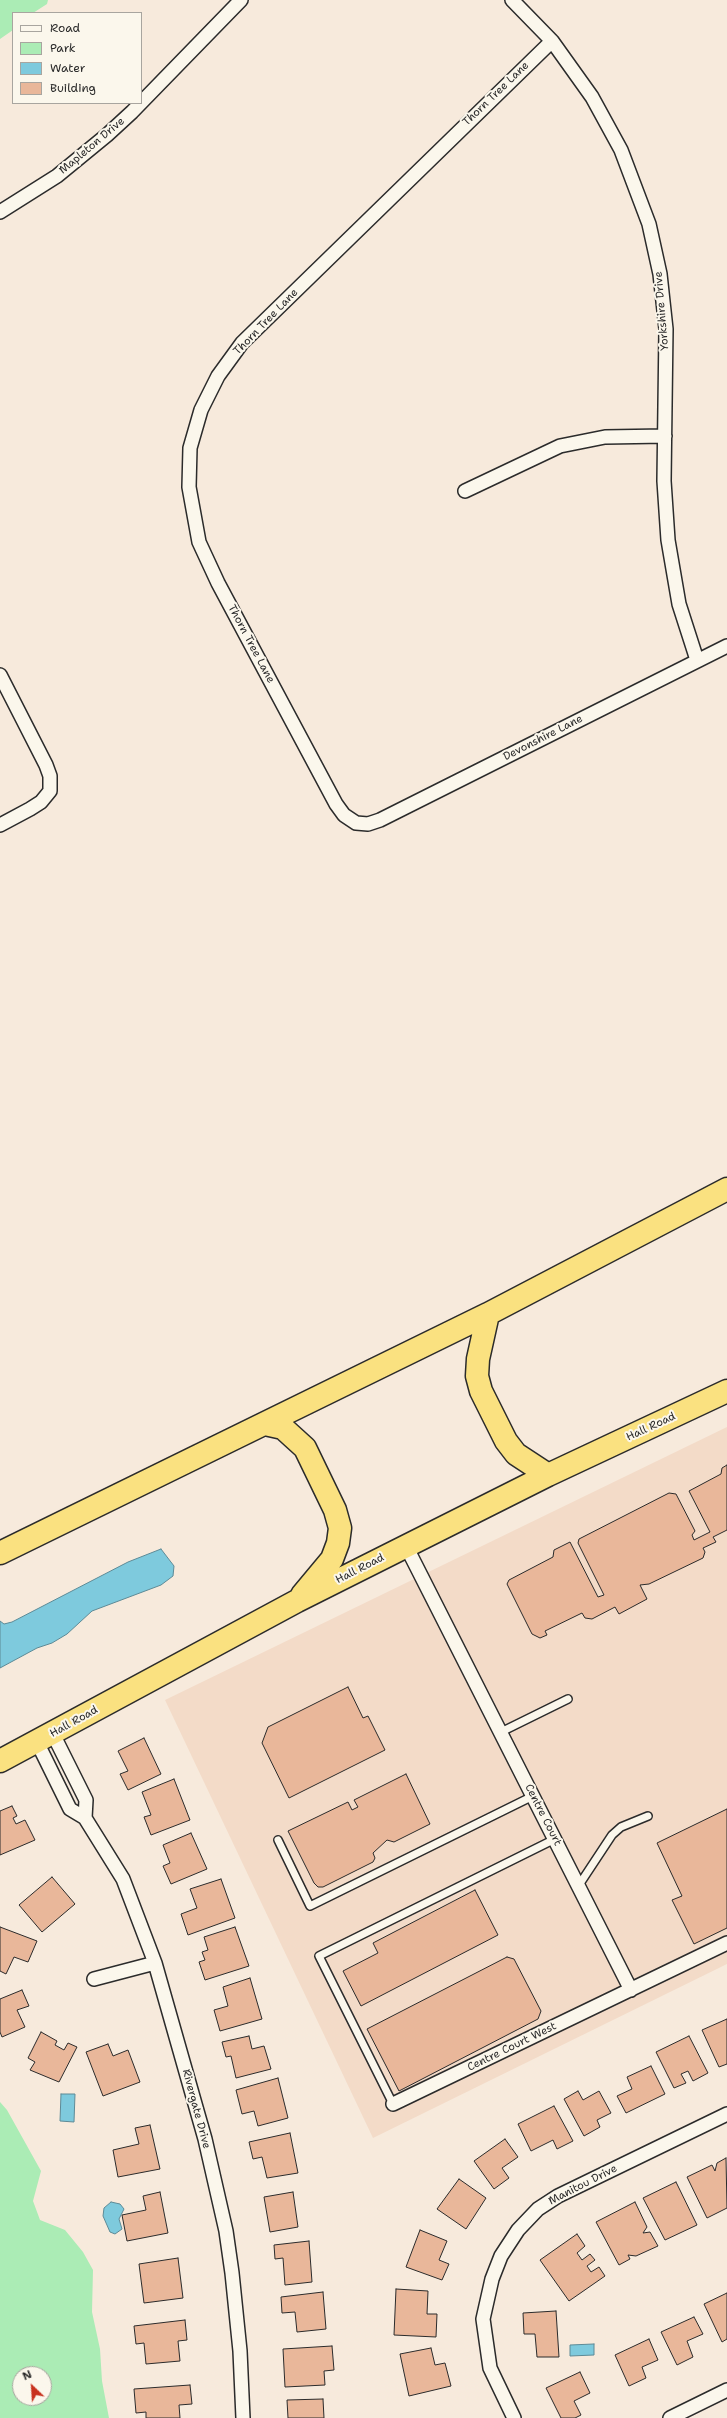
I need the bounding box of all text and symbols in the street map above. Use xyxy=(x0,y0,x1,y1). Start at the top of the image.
legend xyxy=(12,12,142,104)
text: Road xyxy=(50,20,80,36)
text: Park xyxy=(50,40,76,56)
street label: Thorn Tree Lane xyxy=(460,59,532,129)
text: Water xyxy=(50,60,85,76)
text: Building xyxy=(50,80,96,96)
street label: Mapleton Drive xyxy=(57,115,127,177)
street label: Yorkshire Drive xyxy=(652,271,672,351)
street label: Thorn Tree Lane xyxy=(231,286,301,358)
street label: Thorn Tree Lane xyxy=(225,602,277,686)
street label: Devonshire Lane xyxy=(501,712,585,764)
street label: Hall Road xyxy=(624,1410,678,1444)
street label: Hall Road xyxy=(334,1551,386,1587)
street label: Hall Road xyxy=(48,1703,100,1741)
street label: Centre Court xyxy=(522,1782,564,1848)
street label: Centre Court West xyxy=(465,2020,559,2074)
street label: Rivergate Drive xyxy=(179,2068,213,2150)
street label: Manitou Drive xyxy=(547,2162,619,2208)
north arrow xyxy=(12,2366,52,2406)
text: N xyxy=(20,2367,34,2384)

